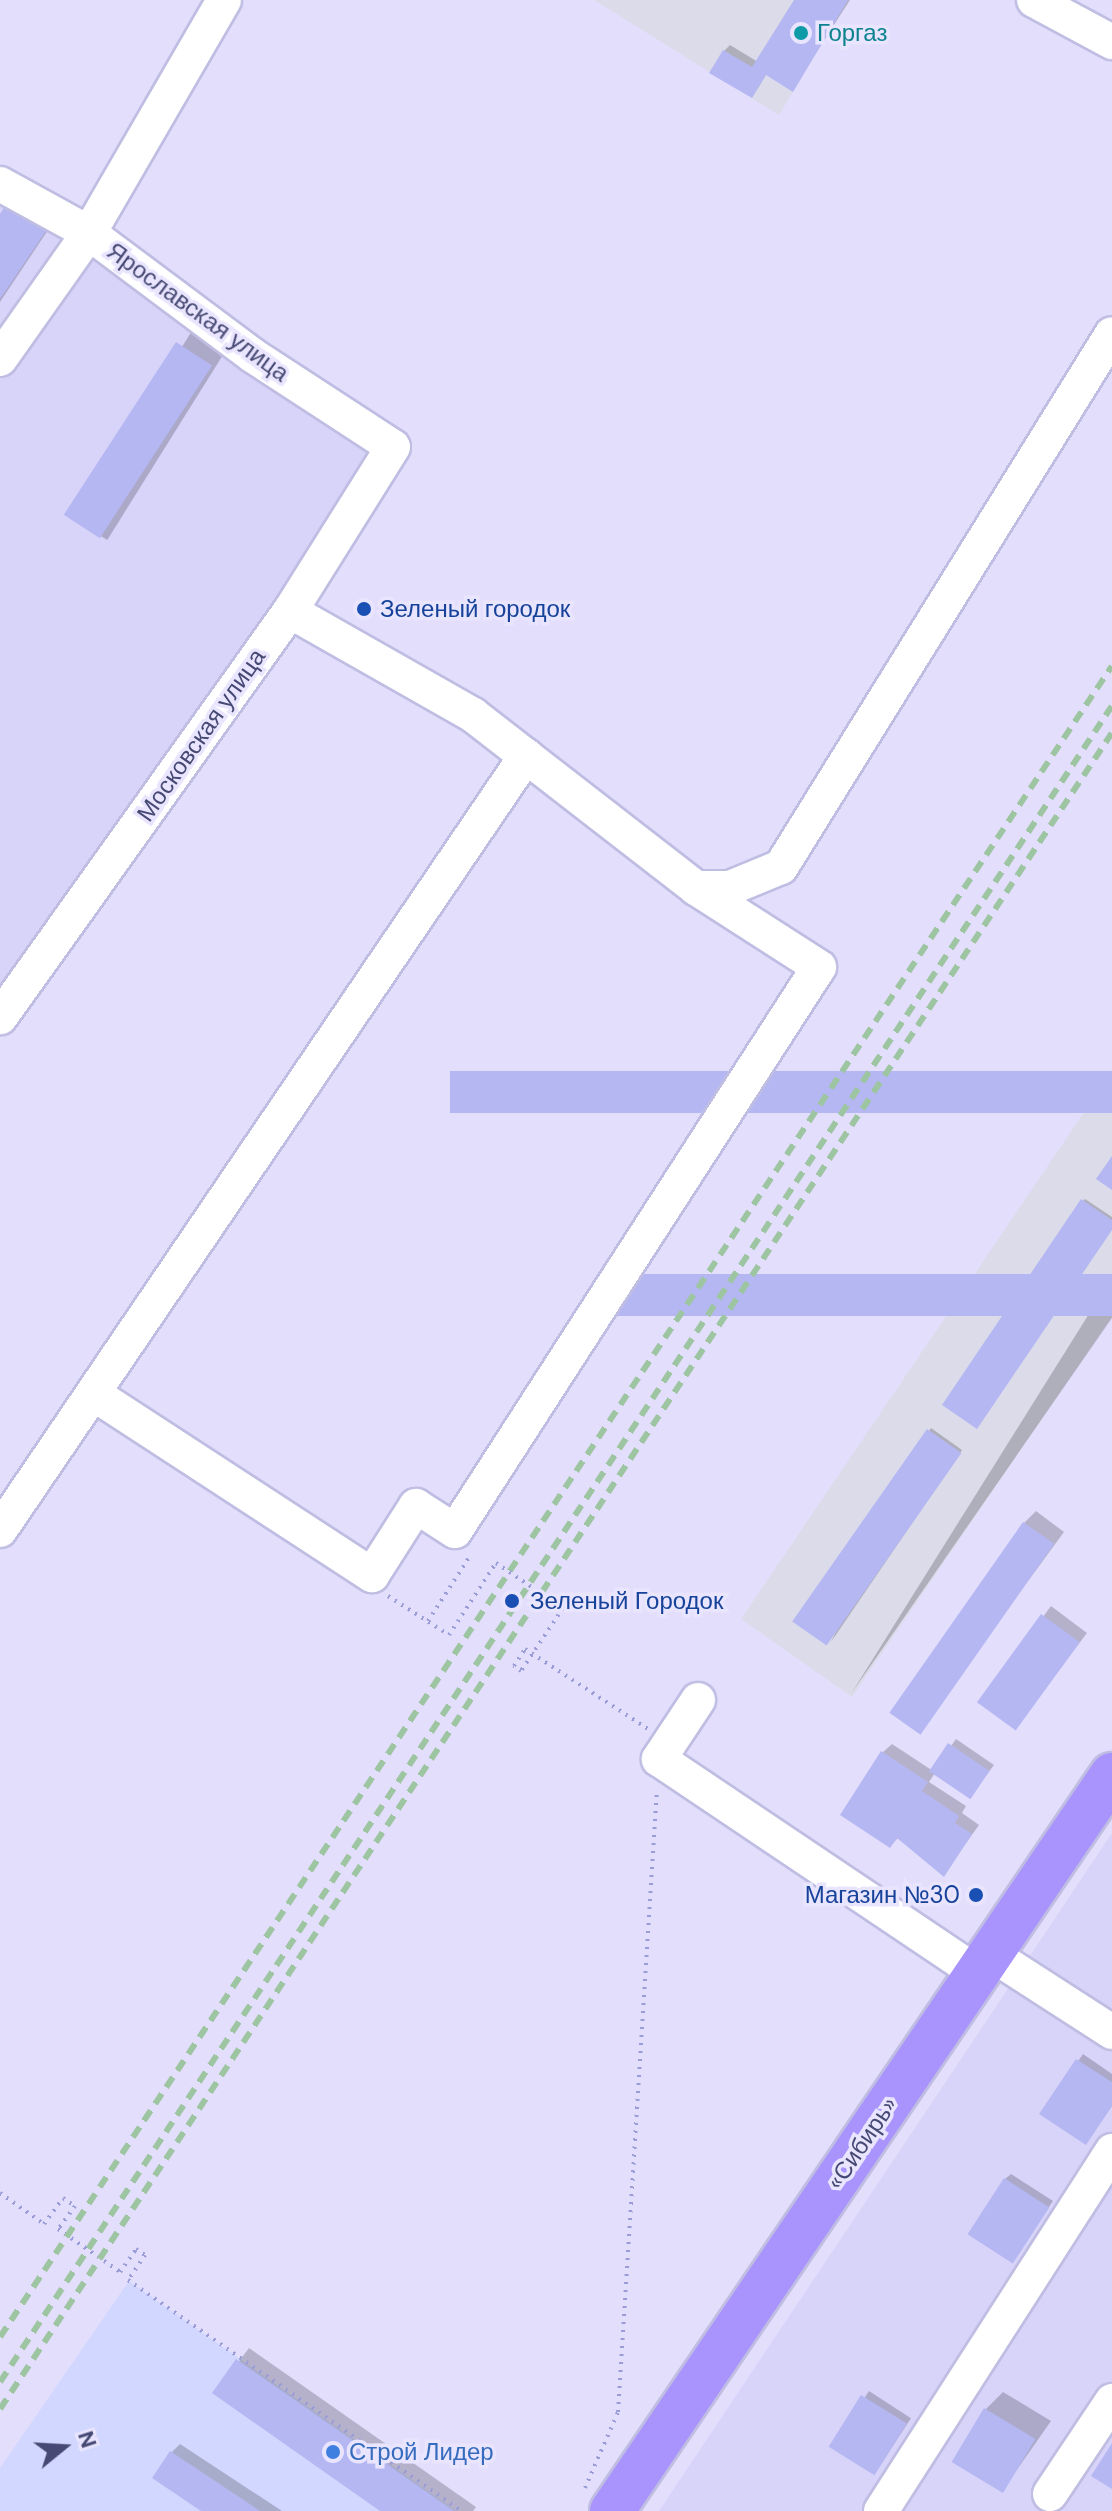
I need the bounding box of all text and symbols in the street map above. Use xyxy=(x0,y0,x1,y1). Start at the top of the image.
place label: Горгаз xyxy=(817,19,887,47)
marker: Горгаз xyxy=(792,24,810,42)
street label: Ярославская улица xyxy=(102,236,294,388)
place label: Зеленый городок xyxy=(380,595,570,623)
marker: Зеленый городок xyxy=(355,600,373,618)
street label: Московская улица xyxy=(131,643,271,827)
place label: Зеленый Городок xyxy=(530,1587,723,1615)
marker: Зеленый Городок xyxy=(501,1590,523,1612)
place label: Магазин №30 xyxy=(805,1881,960,1909)
marker: Магазин №30 xyxy=(967,1886,985,1904)
street label: «Сибирь» xyxy=(821,2091,903,2195)
north arrow xyxy=(24,2407,104,2487)
text: N xyxy=(71,2427,104,2452)
place label: Строй Лидер xyxy=(349,2438,494,2466)
marker: Строй Лидер xyxy=(324,2443,342,2461)

